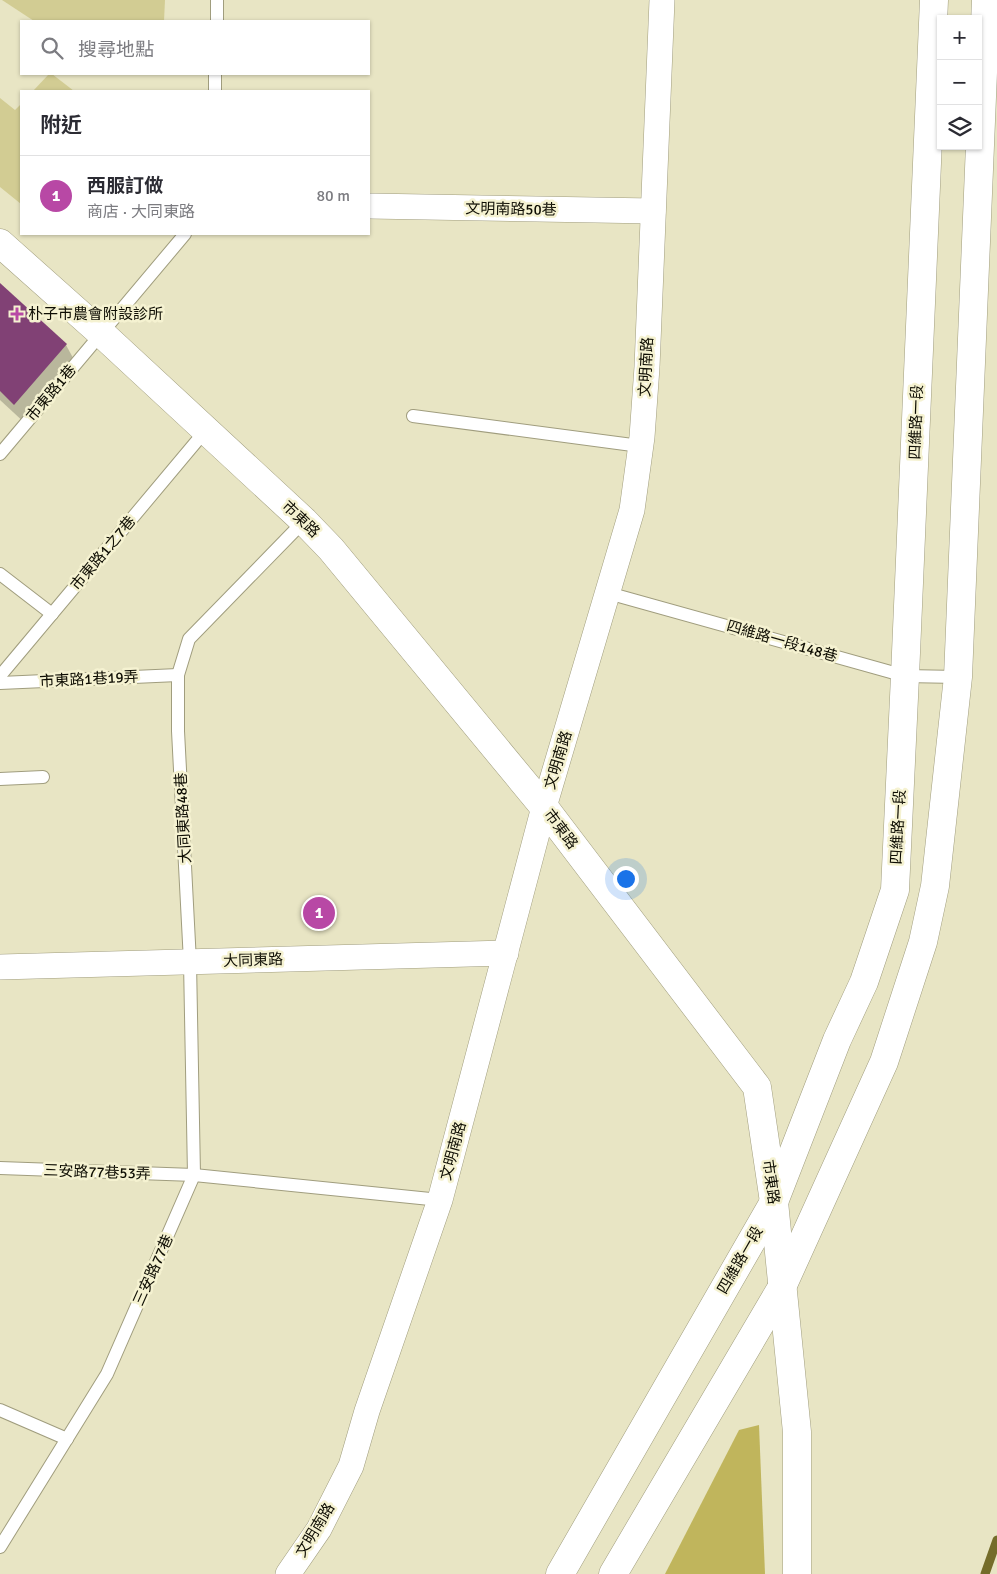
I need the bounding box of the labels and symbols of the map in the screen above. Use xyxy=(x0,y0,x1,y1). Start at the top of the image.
street label: 文明南路50巷 xyxy=(465,199,557,219)
place label: 朴子市農會附設診所 xyxy=(28,305,163,323)
marker: 朴子市農會附設診所 xyxy=(10,307,24,321)
street label: 文明南路 xyxy=(635,337,657,397)
street label: 市東路1巷 xyxy=(22,361,80,425)
street label: 四維路一段 xyxy=(906,384,926,460)
street label: 市東路 xyxy=(279,497,323,541)
street label: 市東路1之7巷 xyxy=(67,512,139,594)
street label: 四維路一段148巷 xyxy=(725,617,839,665)
street label: 市東路1巷19弄 xyxy=(39,667,139,691)
street label: 文明南路 xyxy=(541,729,575,791)
street label: 大同東路48巷 xyxy=(172,772,194,864)
street label: 四維路一段 xyxy=(887,789,909,865)
street label: 市東路 xyxy=(540,806,582,852)
your location xyxy=(613,866,639,892)
pin: 1 xyxy=(303,894,335,932)
street label: 大同東路 xyxy=(223,950,283,970)
street label: 文明南路 xyxy=(437,1120,469,1182)
street label: 市東路 xyxy=(759,1158,783,1206)
street label: 三安路77巷53弄 xyxy=(43,1161,151,1183)
street label: 四維路一段 xyxy=(713,1223,767,1297)
street label: 三安路77巷 xyxy=(129,1232,177,1308)
street label: 文明南路 xyxy=(292,1500,338,1560)

